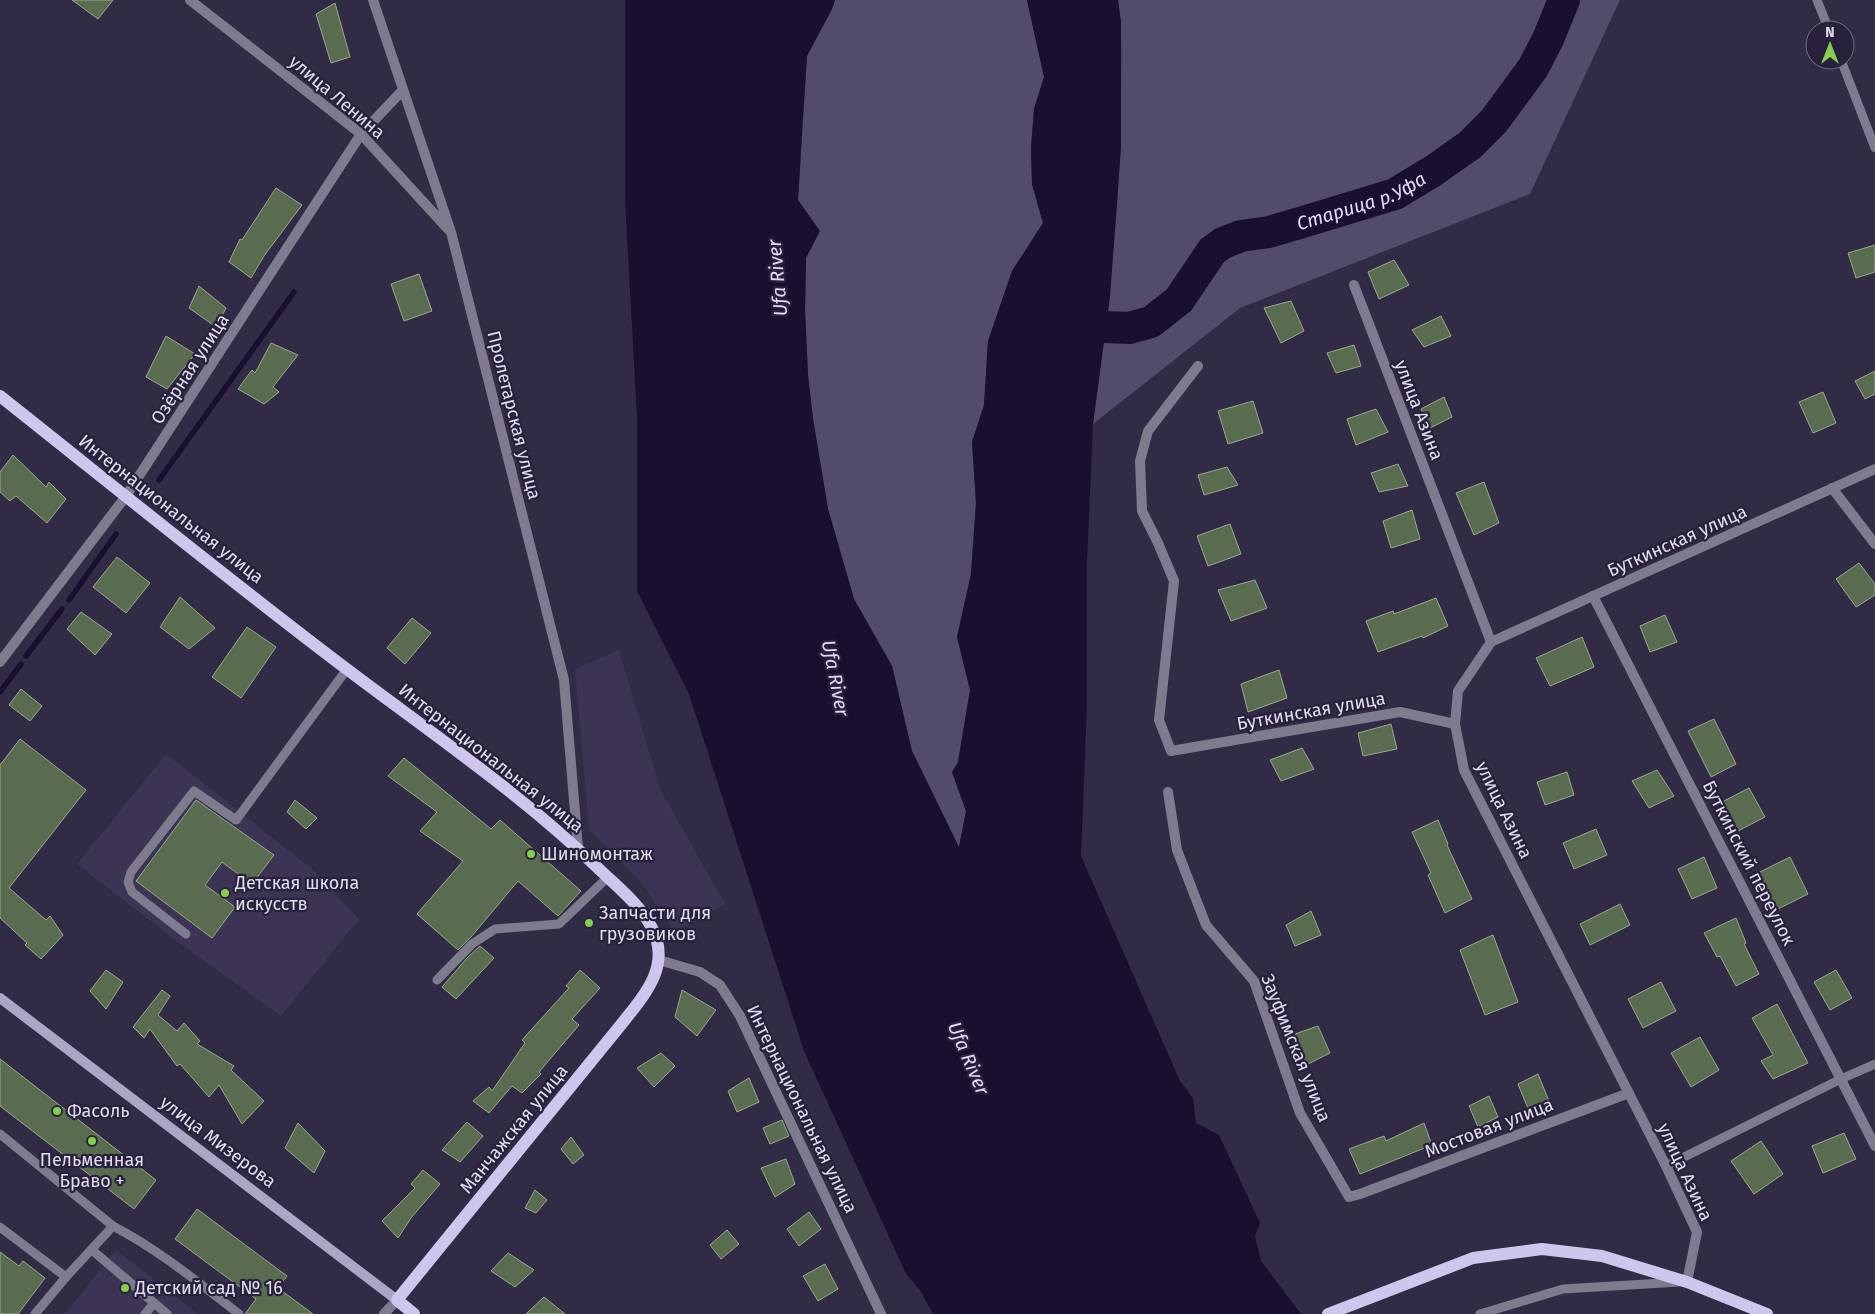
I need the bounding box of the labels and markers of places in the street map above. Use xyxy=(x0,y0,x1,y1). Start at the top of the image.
place label: Шиномонтаж xyxy=(541,843,653,865)
marker: Шиномонтаж xyxy=(525,848,537,860)
place label: Детская школа искусств xyxy=(234,872,359,915)
marker: Детская школа искусств xyxy=(219,887,231,899)
place label: Запчасти для грузовиков xyxy=(599,902,711,945)
marker: Запчасти для грузовиков xyxy=(583,917,595,929)
place label: Фасоль xyxy=(67,1100,130,1122)
marker: Фасоль xyxy=(51,1105,63,1117)
marker: Пельменная Браво + xyxy=(86,1135,98,1147)
place label: Пельменная Браво + xyxy=(40,1149,144,1192)
place label: Детский сад № 16 xyxy=(134,1277,283,1299)
marker: Детский сад № 16 xyxy=(119,1282,131,1294)

